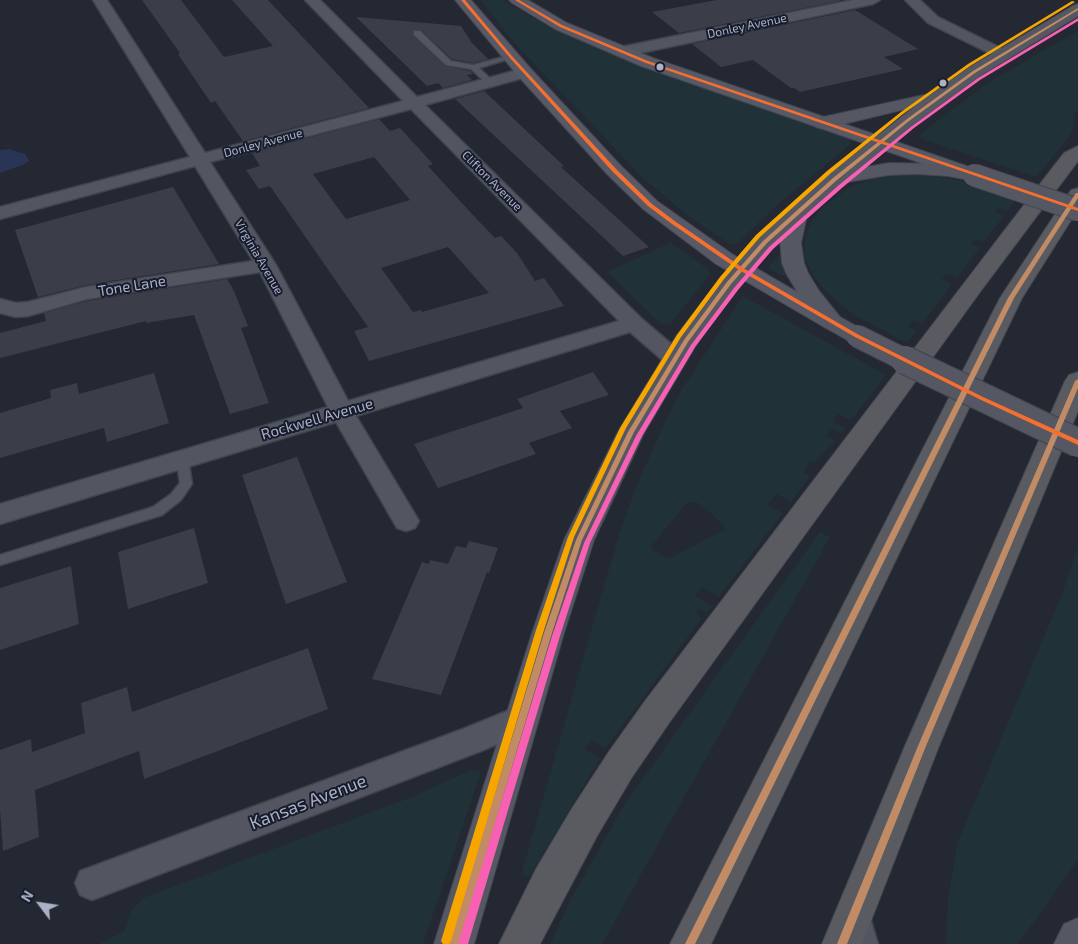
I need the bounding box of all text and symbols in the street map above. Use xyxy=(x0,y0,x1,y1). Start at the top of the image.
street label: Donley Avenue xyxy=(706,11,788,41)
unlabelled marker xyxy=(655,62,665,72)
unlabelled marker xyxy=(938,78,948,88)
street label: Donley Avenue xyxy=(222,126,304,160)
street label: Clifton Avenue xyxy=(459,148,525,214)
street label: Virginia Avenue xyxy=(232,217,286,297)
street label: Tone Lane xyxy=(97,272,167,300)
street label: Rockwell Avenue xyxy=(259,394,375,444)
street label: Kansas Avenue xyxy=(246,770,370,834)
north arrow xyxy=(15,879,65,929)
text: N xyxy=(17,887,37,905)

